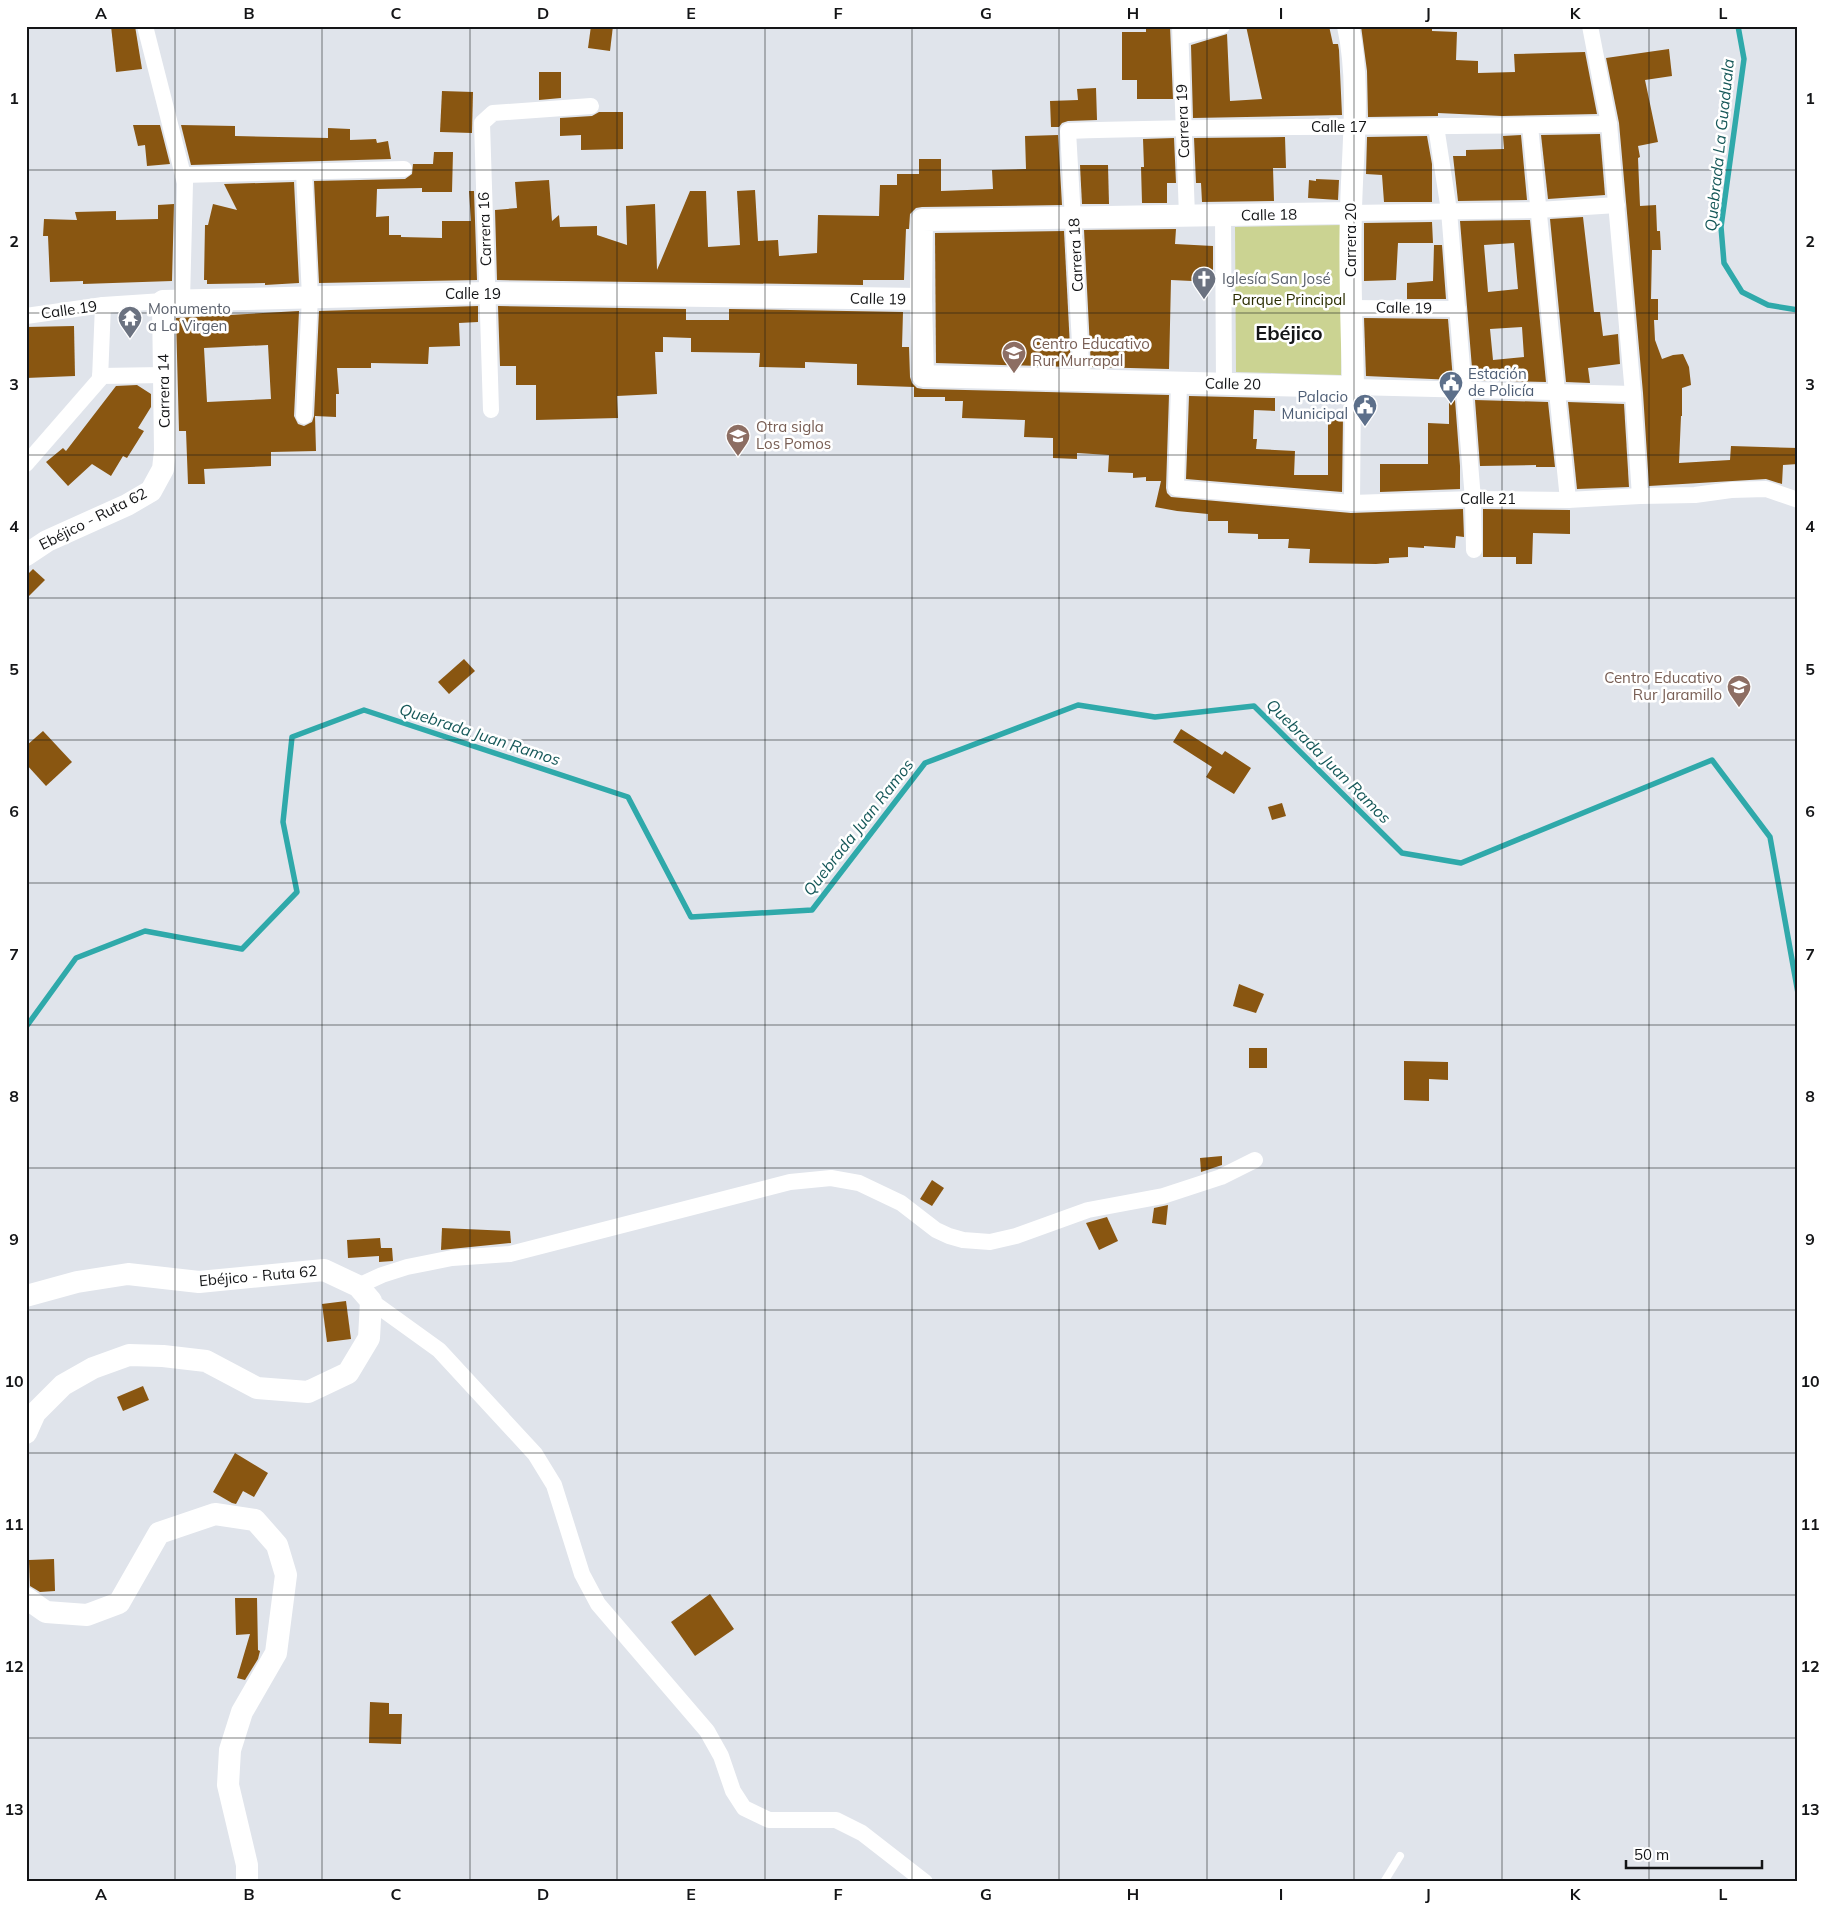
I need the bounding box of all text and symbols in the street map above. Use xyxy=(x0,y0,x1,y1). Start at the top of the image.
text: A xyxy=(95,3,107,23)
text: B xyxy=(243,3,255,23)
text: C xyxy=(391,3,402,23)
text: D xyxy=(537,3,549,23)
text: E xyxy=(686,3,696,23)
text: F xyxy=(833,3,843,23)
text: G xyxy=(980,3,992,23)
text: H xyxy=(1127,3,1139,23)
text: I xyxy=(1279,3,1283,23)
text: J xyxy=(1425,3,1431,23)
text: K xyxy=(1570,3,1582,23)
text: L xyxy=(1719,3,1728,23)
water label: Quebrada La Guaduala xyxy=(1700,57,1738,232)
street label: Carrera 19 xyxy=(1172,84,1193,158)
text: 1 xyxy=(9,88,19,108)
text: 1 xyxy=(1805,88,1815,108)
street label: Calle 17 xyxy=(1311,117,1367,136)
street label: Carrera 16 xyxy=(474,192,495,266)
street label: Carrera 20 xyxy=(1341,203,1360,277)
street label: Calle 18 xyxy=(1241,205,1297,224)
street label: Carrera 18 xyxy=(1064,217,1087,293)
text: 2 xyxy=(9,231,19,251)
text: 2 xyxy=(1805,231,1815,251)
church icon: Iglesía San José xyxy=(1191,266,1217,300)
place label: Iglesía San José xyxy=(1222,269,1331,288)
street label: Calle 19 xyxy=(445,284,501,303)
street label: Calle 19 xyxy=(850,289,906,308)
park label: Parque Principal xyxy=(1232,290,1346,309)
street label: Calle 19 xyxy=(40,296,98,323)
street label: Calle 19 xyxy=(1376,298,1432,317)
place label: Monumento a La Virgen xyxy=(148,299,231,335)
temple icon: Monumento a La Virgen xyxy=(117,305,143,339)
district label: Ebéjico xyxy=(1255,320,1323,345)
place label: Centro Educativo Rur Murrapal xyxy=(1032,334,1150,370)
school or university icon: Centro Educativo Rur Murrapal xyxy=(1001,340,1027,374)
street label: Carrera 14 xyxy=(153,354,174,428)
place label: Estación de Policía xyxy=(1468,364,1534,400)
public building icon: Estación de Policía xyxy=(1438,370,1464,404)
text: 3 xyxy=(9,374,19,394)
street label: Calle 20 xyxy=(1205,374,1261,393)
text: 3 xyxy=(1805,374,1815,394)
place label: Palacio Municipal xyxy=(1282,387,1348,423)
public building icon: Palacio Municipal xyxy=(1352,393,1378,427)
place label: Otra sigla Los Pomos xyxy=(756,417,831,453)
school or university icon: Otra sigla Los Pomos xyxy=(725,423,751,457)
street label: Ebéjico - Ruta 62 xyxy=(36,483,150,554)
street label: Calle 21 xyxy=(1460,489,1516,508)
text: 4 xyxy=(9,516,19,536)
text: 4 xyxy=(1805,516,1815,536)
text: 5 xyxy=(9,659,19,679)
text: 5 xyxy=(1805,659,1815,679)
place label: Centro Educativo Rur Jaramillo xyxy=(1604,668,1722,704)
school or university icon: Centro Educativo Rur Jaramillo xyxy=(1726,674,1752,708)
water label: Quebrada Juan Ramos xyxy=(1263,695,1396,828)
water label: Quebrada Juan Ramos xyxy=(397,699,563,769)
water label: Quebrada Juan Ramos xyxy=(798,755,918,899)
text: 6 xyxy=(9,801,19,821)
text: 6 xyxy=(1805,801,1815,821)
text: 7 xyxy=(9,944,19,964)
text: 7 xyxy=(1805,944,1815,964)
text: 8 xyxy=(9,1086,19,1106)
text: 8 xyxy=(1805,1086,1815,1106)
text: 9 xyxy=(9,1229,19,1249)
text: 9 xyxy=(1805,1229,1815,1249)
street label: Ebéjico - Ruta 62 xyxy=(198,1261,318,1290)
text: 10 xyxy=(4,1371,24,1391)
text: 10 xyxy=(1800,1371,1820,1391)
text: 11 xyxy=(4,1514,24,1534)
text: 11 xyxy=(1800,1514,1820,1534)
text: 12 xyxy=(4,1656,24,1676)
text: 12 xyxy=(1800,1656,1820,1676)
text: 13 xyxy=(4,1799,24,1819)
text: 13 xyxy=(1800,1799,1820,1819)
scale bar xyxy=(1626,1838,1763,1870)
text: 50 m xyxy=(1634,1845,1669,1864)
text: A xyxy=(95,1884,107,1904)
text: B xyxy=(243,1884,255,1904)
text: C xyxy=(391,1884,402,1904)
text: D xyxy=(537,1884,549,1904)
text: E xyxy=(686,1884,696,1904)
text: F xyxy=(833,1884,843,1904)
text: G xyxy=(980,1884,992,1904)
text: H xyxy=(1127,1884,1139,1904)
text: I xyxy=(1279,1884,1283,1904)
text: J xyxy=(1425,1884,1431,1904)
text: K xyxy=(1570,1884,1582,1904)
text: L xyxy=(1719,1884,1728,1904)

